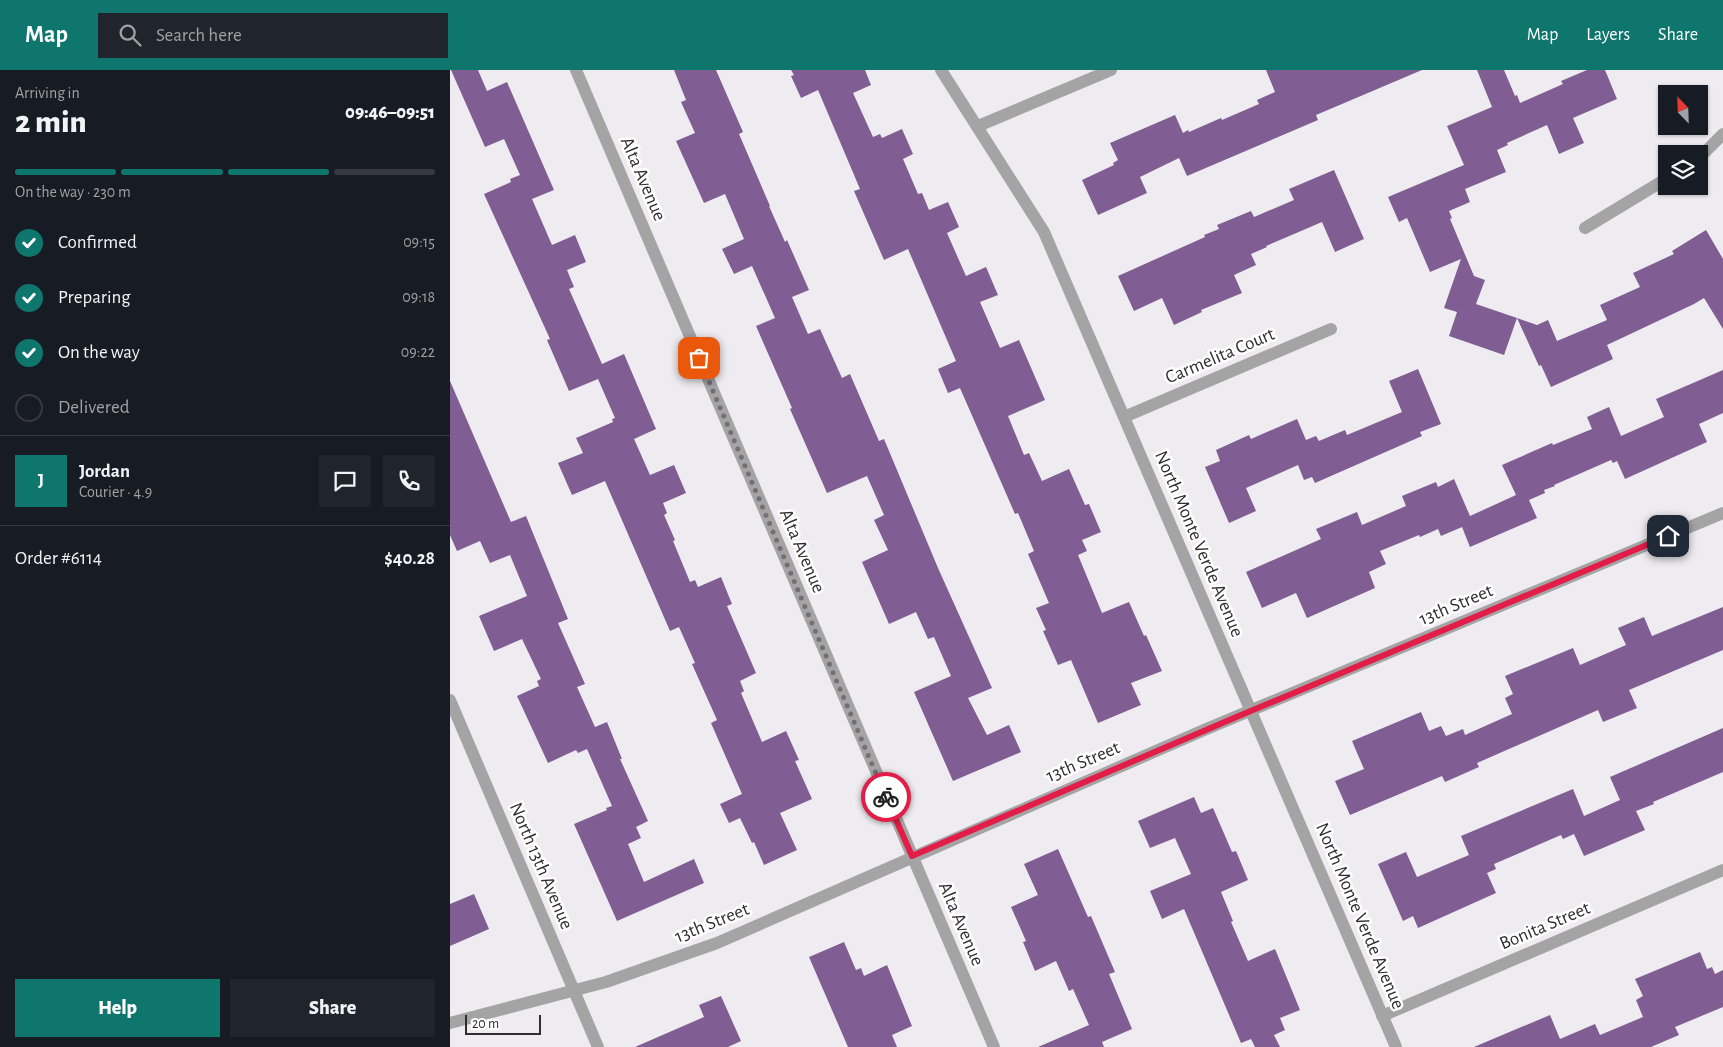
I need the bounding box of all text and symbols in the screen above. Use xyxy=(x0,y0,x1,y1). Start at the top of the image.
search box xyxy=(98,13,448,58)
icon: search xyxy=(116,21,144,49)
text: Map xyxy=(25,23,68,47)
text: Search here xyxy=(156,26,242,45)
text: Map xyxy=(1527,26,1558,44)
text: Layers xyxy=(1586,26,1630,44)
text: Share xyxy=(1658,26,1698,44)
text: Arriving in xyxy=(15,85,80,101)
north arrow xyxy=(1658,85,1708,135)
map controls xyxy=(1658,85,1708,195)
text: 09:46–09:51 xyxy=(345,103,435,122)
text: 2 min xyxy=(15,106,87,138)
street label: Alta Avenue xyxy=(617,134,669,224)
button: layers xyxy=(1658,145,1708,195)
text: On the way · 230 m xyxy=(15,184,131,200)
icon: check xyxy=(15,229,43,257)
text: Confirmed xyxy=(58,233,137,252)
text: 09:15 xyxy=(403,234,435,250)
icon: check xyxy=(15,284,43,312)
text: Preparing xyxy=(58,288,131,307)
text: 09:18 xyxy=(402,289,435,305)
street label: Carmelita Court xyxy=(1163,325,1277,387)
pin xyxy=(678,337,720,379)
icon: check xyxy=(15,339,43,367)
text: On the way xyxy=(58,343,140,362)
text: 09:22 xyxy=(401,344,435,360)
icon: bag xyxy=(685,344,713,372)
text: Delivered xyxy=(58,398,130,417)
street label: North Monte Verde Avenue xyxy=(1151,448,1247,640)
button: chat xyxy=(319,455,371,507)
button: phone xyxy=(383,455,435,507)
text: Jordan xyxy=(79,462,130,481)
text: J xyxy=(38,471,44,490)
text: Courier · 4.9 xyxy=(79,484,152,500)
street label: Alta Avenue xyxy=(776,506,828,596)
pin xyxy=(1647,515,1689,557)
icon: home xyxy=(1654,522,1682,550)
text: Order #6114 xyxy=(15,549,102,568)
text: $40.28 xyxy=(384,549,435,568)
street label: 13th Street xyxy=(1416,581,1496,629)
street label: 13th Street xyxy=(1043,738,1123,786)
courier xyxy=(861,772,911,822)
icon: bike xyxy=(872,783,900,811)
street label: North 13th Avenue xyxy=(506,800,576,932)
street label: North Monte Verde Avenue xyxy=(1312,820,1408,1012)
street label: Alta Avenue xyxy=(935,879,987,969)
street label: Bonita Street xyxy=(1497,898,1593,954)
street label: 13th Street xyxy=(672,900,752,946)
button: Help xyxy=(15,979,220,1037)
button: Share xyxy=(230,979,435,1037)
scale bar xyxy=(465,1012,541,1035)
text: 20 m xyxy=(472,1017,499,1031)

